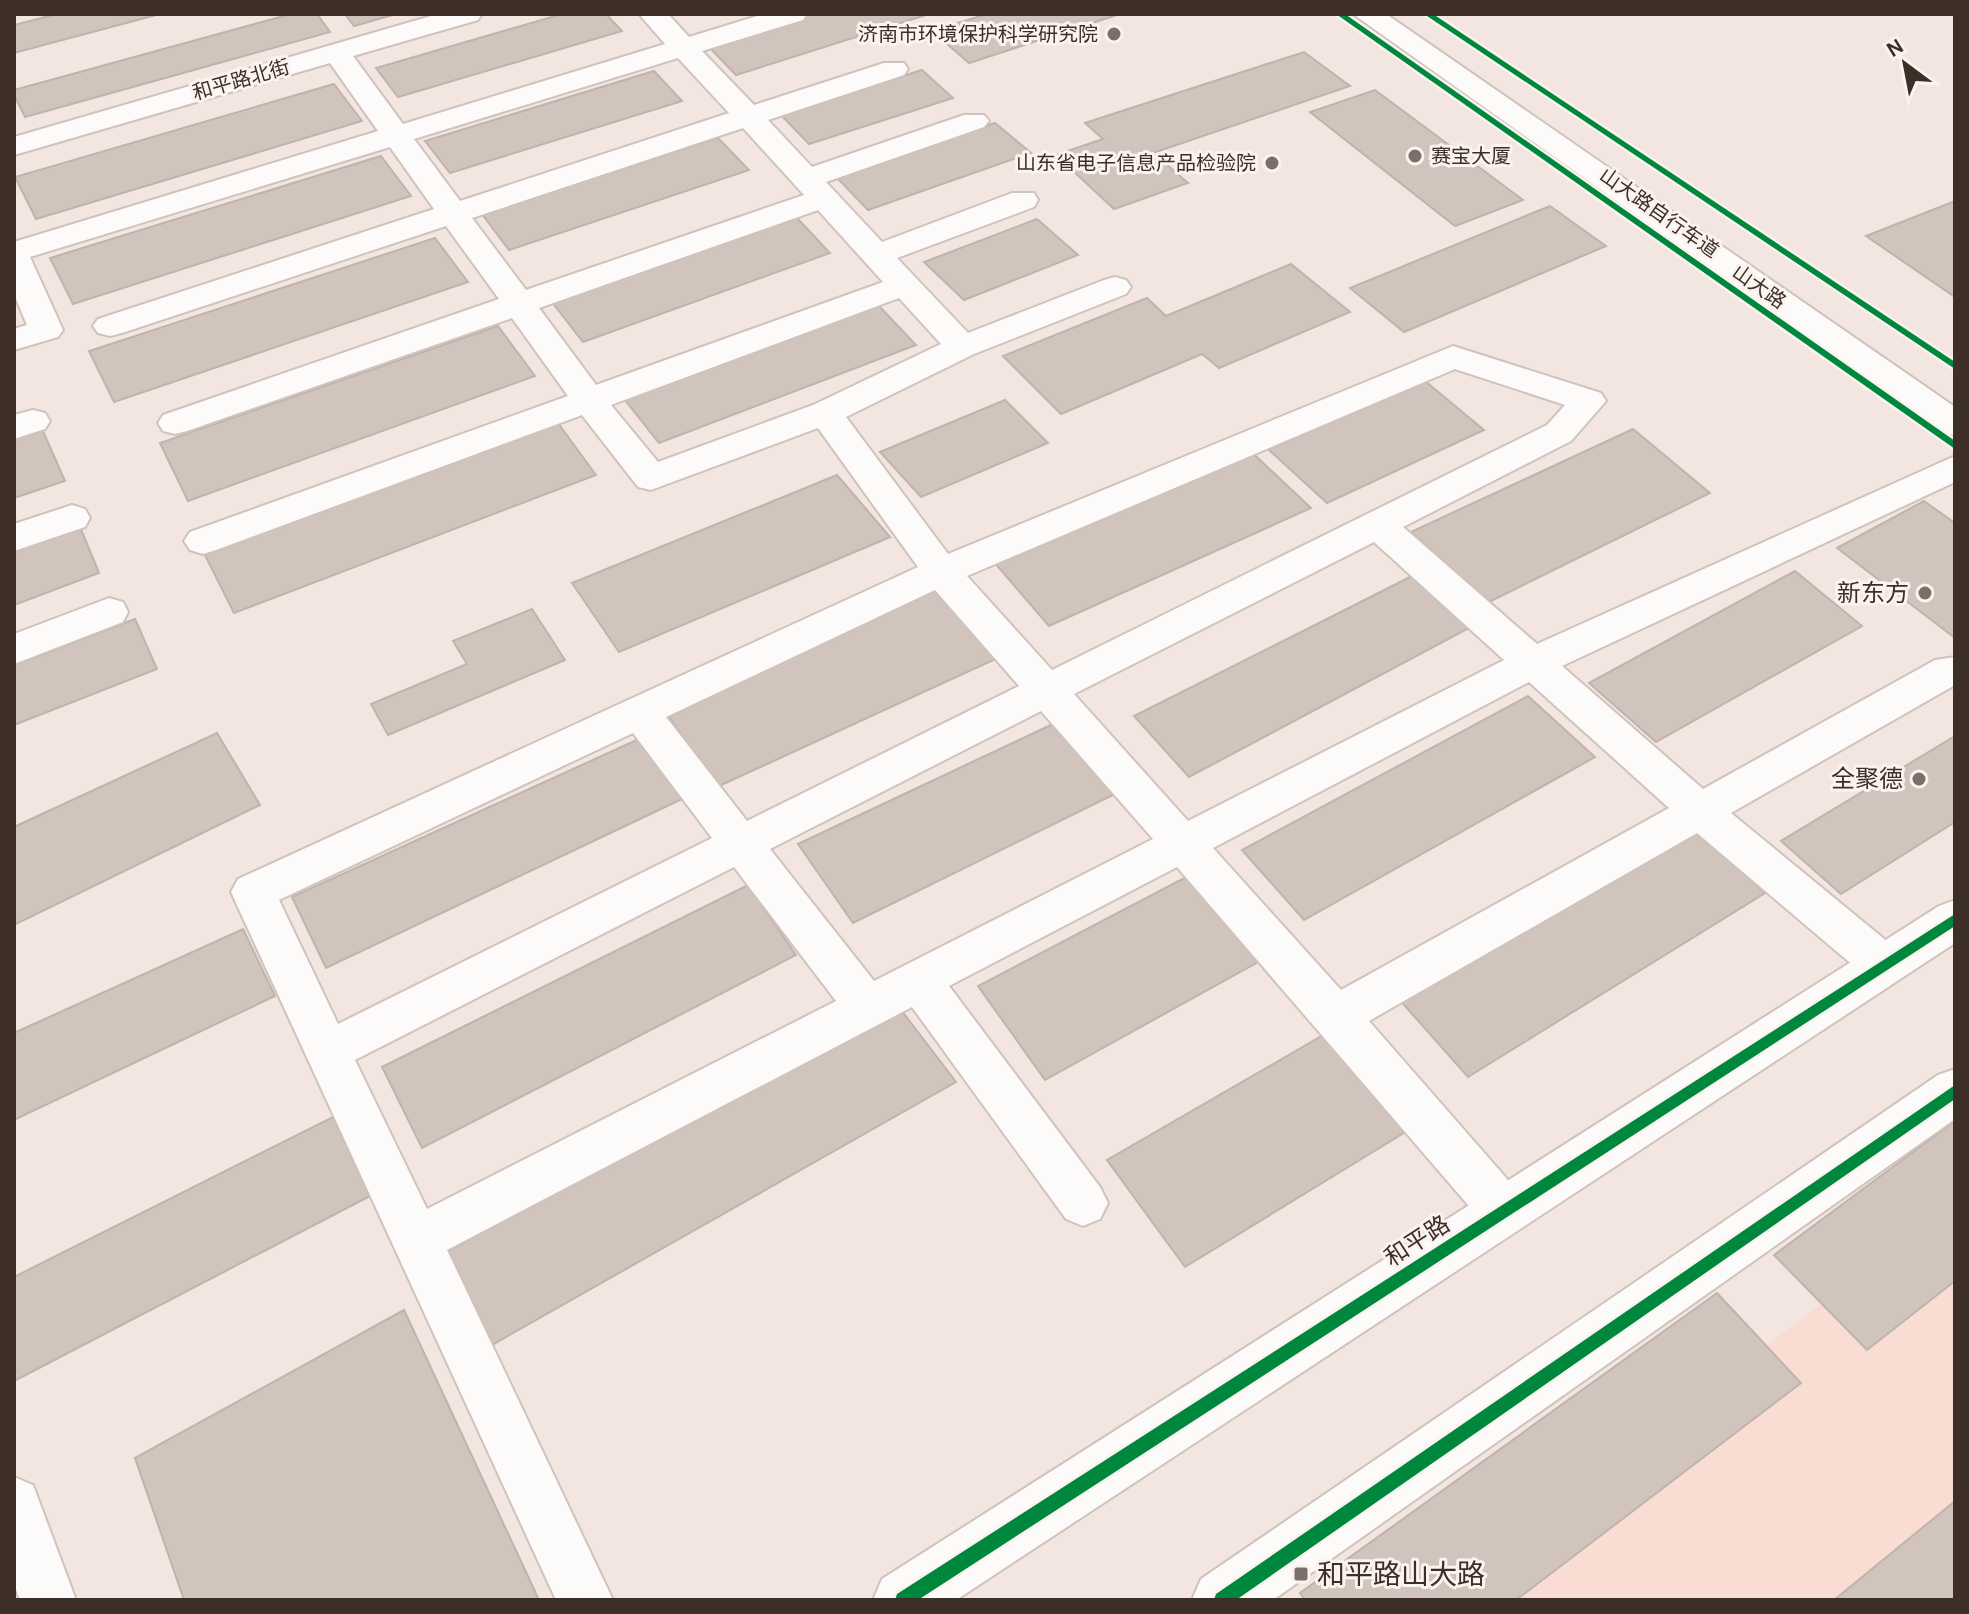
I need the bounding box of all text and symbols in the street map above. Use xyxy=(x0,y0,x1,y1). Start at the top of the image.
place label: 济南市环境保护科学研究院 xyxy=(858,23,1098,46)
north arrow xyxy=(1865,24,1945,104)
marker: 济南市环境保护科学研究院 xyxy=(1105,25,1123,43)
text: N xyxy=(1881,33,1909,63)
street label: 和平路北街 xyxy=(190,55,292,105)
place label: 赛宝大厦 xyxy=(1431,145,1511,168)
marker: 赛宝大厦 xyxy=(1406,147,1424,165)
place label: 山东省电子信息产品检验院 xyxy=(1016,152,1256,175)
marker: 山东省电子信息产品检验院 xyxy=(1263,154,1281,172)
street label: 山大路自行车道 xyxy=(1595,163,1723,263)
street label: 山大路 xyxy=(1728,260,1790,314)
place label: 新东方 xyxy=(1837,579,1909,607)
marker: 新东方 xyxy=(1916,584,1934,602)
place label: 全聚德 xyxy=(1831,765,1903,793)
marker: 全聚德 xyxy=(1910,770,1928,788)
street label: 和平路 xyxy=(1379,1210,1455,1272)
place label: 和平路山大路 xyxy=(1317,1558,1485,1591)
marker: 和平路山大路 xyxy=(1292,1565,1310,1583)

